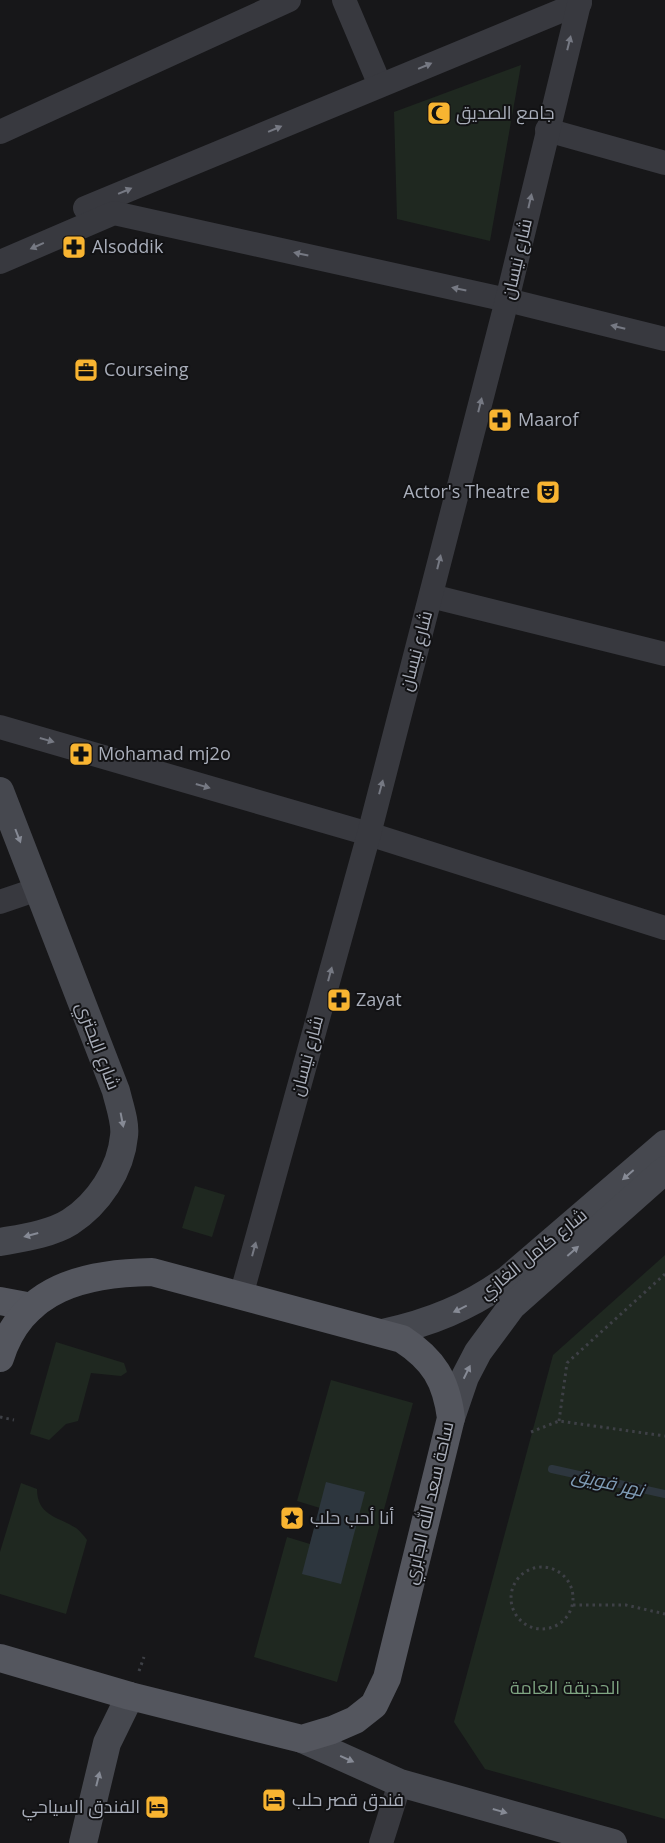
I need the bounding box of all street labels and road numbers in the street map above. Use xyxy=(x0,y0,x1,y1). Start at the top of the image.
street label: شارع نيسان xyxy=(495,216,538,302)
street label: شارع نيسان xyxy=(393,608,438,694)
street label: شارع البحتري xyxy=(68,998,127,1094)
street label: شارع نيسان xyxy=(284,1013,329,1099)
street label: شارع كامل الغازي xyxy=(473,1202,593,1307)
street label: ساحة سعد الله الجابري xyxy=(398,1419,461,1587)

